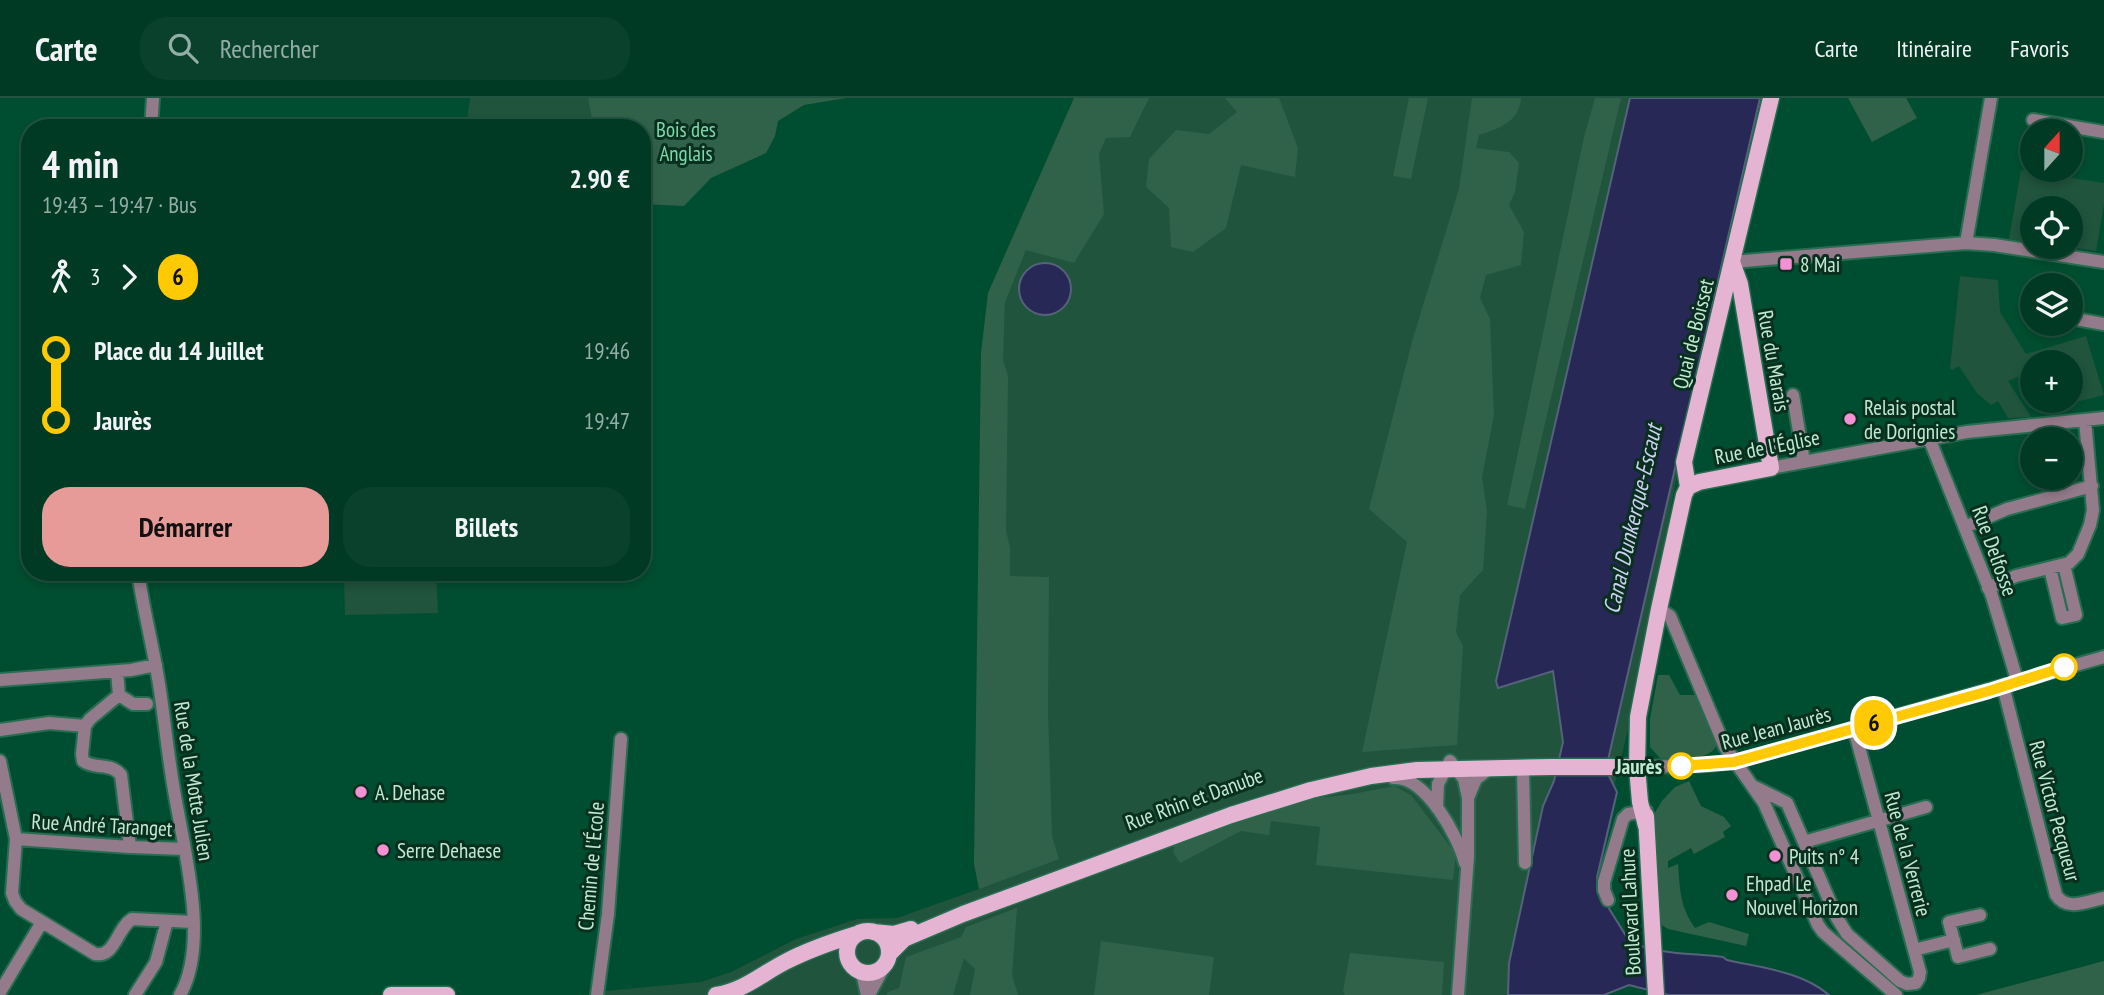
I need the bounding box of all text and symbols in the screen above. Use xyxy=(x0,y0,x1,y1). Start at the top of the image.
search box xyxy=(140,17,630,80)
text: Carte xyxy=(35,27,98,70)
icon: search xyxy=(164,29,202,67)
text: Rechercher xyxy=(220,32,319,65)
text: Carte xyxy=(1814,33,1858,64)
text: Itinéraire xyxy=(1896,33,1972,64)
text: Favoris xyxy=(2010,33,2069,64)
park label: Bois des Anglais xyxy=(656,116,716,167)
north arrow xyxy=(2020,119,2082,182)
map controls xyxy=(2020,119,2083,490)
text: 4 min xyxy=(42,139,119,188)
text: 2.90 € xyxy=(569,162,630,195)
text: 19:43 – 19:47 · Bus xyxy=(42,190,197,219)
button: locate xyxy=(2020,196,2083,259)
place label: 8 Mai xyxy=(1800,251,1840,278)
marker: 8 Mai xyxy=(1778,256,1794,272)
icon: walk xyxy=(42,258,80,296)
icon: forward xyxy=(110,258,148,296)
text: 6 xyxy=(172,261,184,292)
text: 3 xyxy=(90,262,100,291)
button: layers xyxy=(2020,273,2083,336)
street label: Quai de Boisset xyxy=(1666,276,1720,392)
street label: Rue du Marais xyxy=(1752,308,1796,414)
text: Place du 14 Juillet xyxy=(94,334,264,367)
text: 19:46 xyxy=(584,336,630,365)
button: + xyxy=(2020,350,2083,413)
place label: Relais postal de Dorignies xyxy=(1864,394,1956,445)
text: Jaurès xyxy=(94,404,152,437)
text: 19:47 xyxy=(584,406,630,435)
marker: Relais postal de Dorignies xyxy=(1842,411,1858,427)
water label: Canal Dunkerque-Escaut xyxy=(1596,419,1668,616)
street label: Rue de l'Église xyxy=(1712,424,1822,470)
button: − xyxy=(2020,427,2083,490)
button: Démarrer xyxy=(42,487,329,567)
button: Billets xyxy=(343,487,630,567)
street label: Rue Delfosse xyxy=(1966,502,2024,600)
unlabelled marker xyxy=(2051,654,2077,680)
street label: Rue de la Motte Julien xyxy=(168,699,220,863)
street label: Rue Jean Jaurès xyxy=(1718,700,1834,756)
line badge: 6 xyxy=(1851,700,1897,746)
text: 6 xyxy=(1868,707,1880,738)
street label: Rue Victor Pecqueur xyxy=(2023,738,2087,885)
place label: Jaurès xyxy=(1614,753,1662,780)
marker: Jaurès xyxy=(1668,753,1694,779)
street label: Rue Rhin et Danube xyxy=(1122,762,1266,836)
place label: A. Dehase xyxy=(375,779,445,806)
marker: A. Dehase xyxy=(353,784,369,800)
street label: Rue de la Verrerie xyxy=(1878,789,1938,919)
street label: Chemin de l'École xyxy=(572,801,610,931)
street label: Rue André Taranget xyxy=(31,808,173,842)
place label: Serre Dehaese xyxy=(397,837,501,864)
marker: Serre Dehaese xyxy=(375,842,391,858)
place label: Puits n° 4 xyxy=(1789,843,1860,870)
street label: Boulevard Lahure xyxy=(1613,848,1647,976)
marker: Puits n° 4 xyxy=(1767,848,1783,864)
place label: Ehpad Le Nouvel Horizon xyxy=(1746,870,1858,921)
marker: Ehpad Le Nouvel Horizon xyxy=(1724,887,1740,903)

